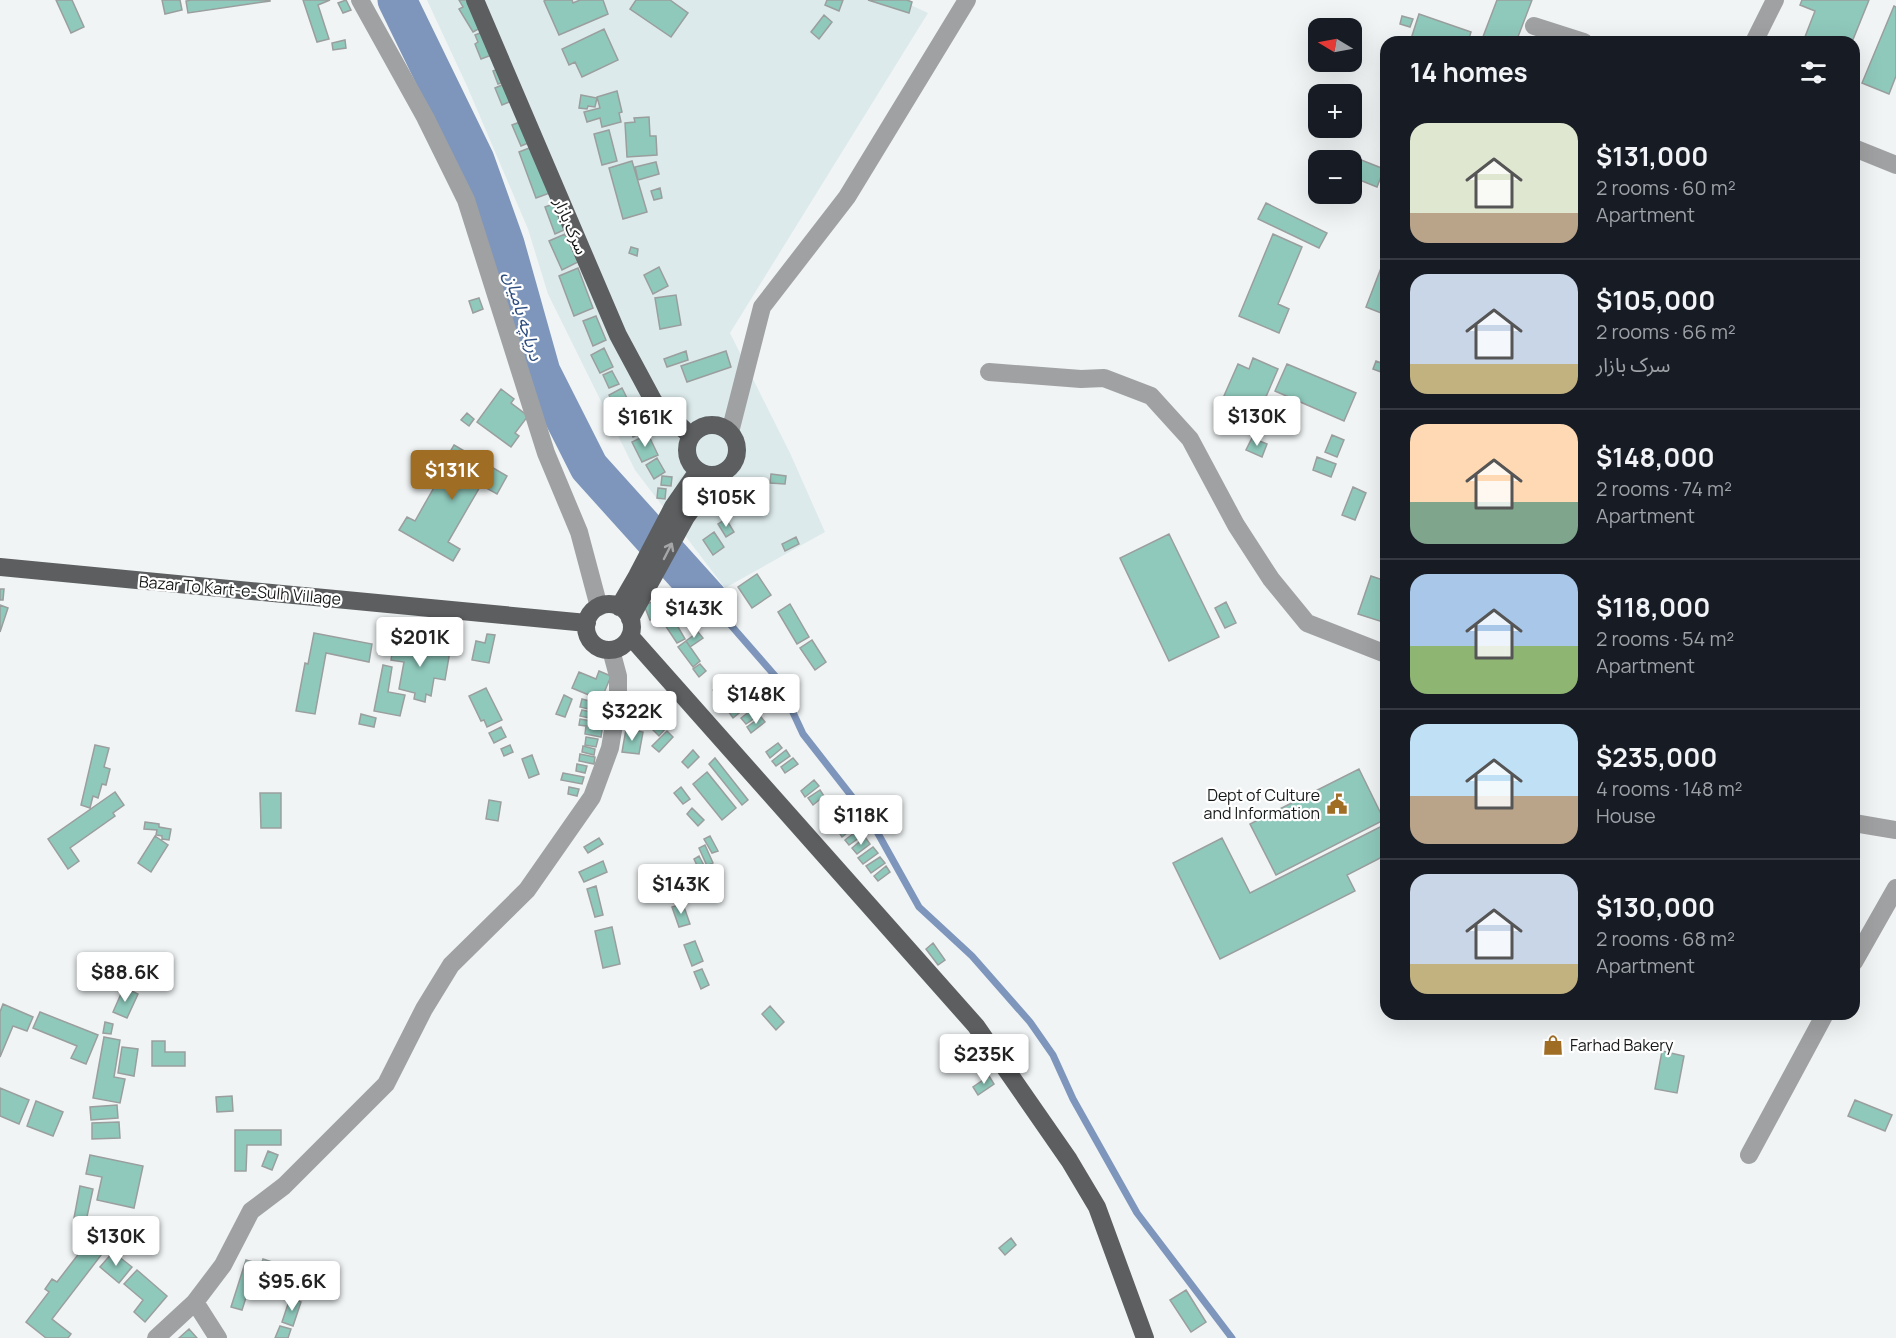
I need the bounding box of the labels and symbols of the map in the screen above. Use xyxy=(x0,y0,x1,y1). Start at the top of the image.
north arrow xyxy=(1308,18,1362,72)
street label: سرک بازار xyxy=(549,193,593,258)
water label: دریاچه بامیان xyxy=(498,268,549,364)
pin: $130K xyxy=(1215,396,1299,447)
pin: $161K xyxy=(603,397,687,448)
pin: $131K xyxy=(410,450,494,501)
pin: $105K xyxy=(684,477,768,528)
one-way arrow xyxy=(662,543,674,561)
street label: Bazar To Kart-e-Sulh Village xyxy=(138,570,342,610)
pin: $143K xyxy=(652,588,736,639)
pin: $201K xyxy=(378,617,462,668)
pin: $148K xyxy=(714,674,798,725)
pin: $322K xyxy=(590,691,674,742)
place label: Dept of Culture and Information xyxy=(1204,784,1320,824)
public building icon: Dept of Culture and Information xyxy=(1325,792,1349,816)
pin: $118K xyxy=(819,795,903,846)
pin: $143K xyxy=(639,864,723,915)
pin: $88.6K xyxy=(76,952,174,1003)
shop icon: Farhad Bakery xyxy=(1541,1033,1565,1057)
pin: $235K xyxy=(942,1034,1026,1085)
place label: Farhad Bakery xyxy=(1570,1034,1674,1056)
pin: $130K xyxy=(74,1216,158,1267)
pin: $95.6K xyxy=(243,1261,341,1312)

